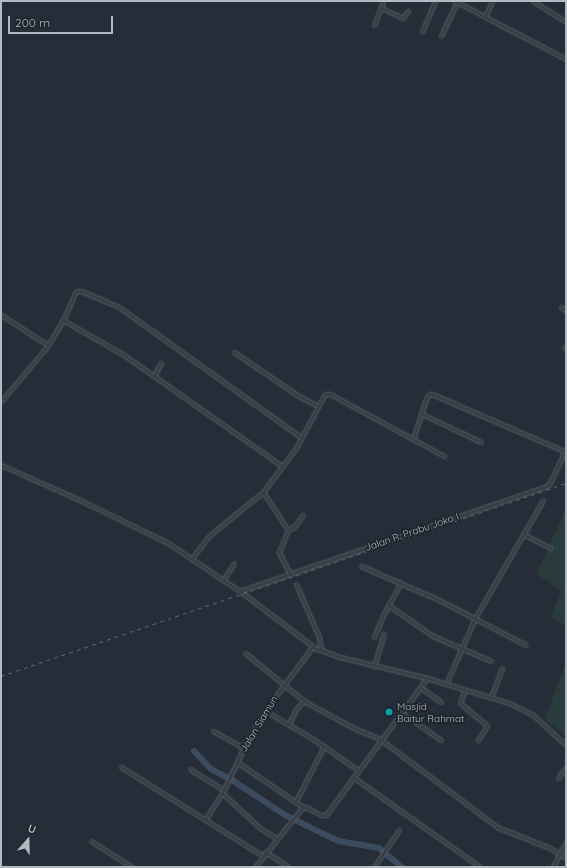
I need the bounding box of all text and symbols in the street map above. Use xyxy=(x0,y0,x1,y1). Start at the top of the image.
scale bar xyxy=(10,8,115,34)
text: 200 m xyxy=(15,15,50,30)
street label: Jalan R. Prabu Joko I xyxy=(364,510,460,554)
street label: Jalan Siamun xyxy=(238,694,280,754)
place label: Masjid Baitur Rahmat xyxy=(397,700,464,724)
marker: Masjid Baitur Rahmat xyxy=(384,707,394,717)
north arrow xyxy=(8,820,48,860)
text: U xyxy=(26,821,38,837)

